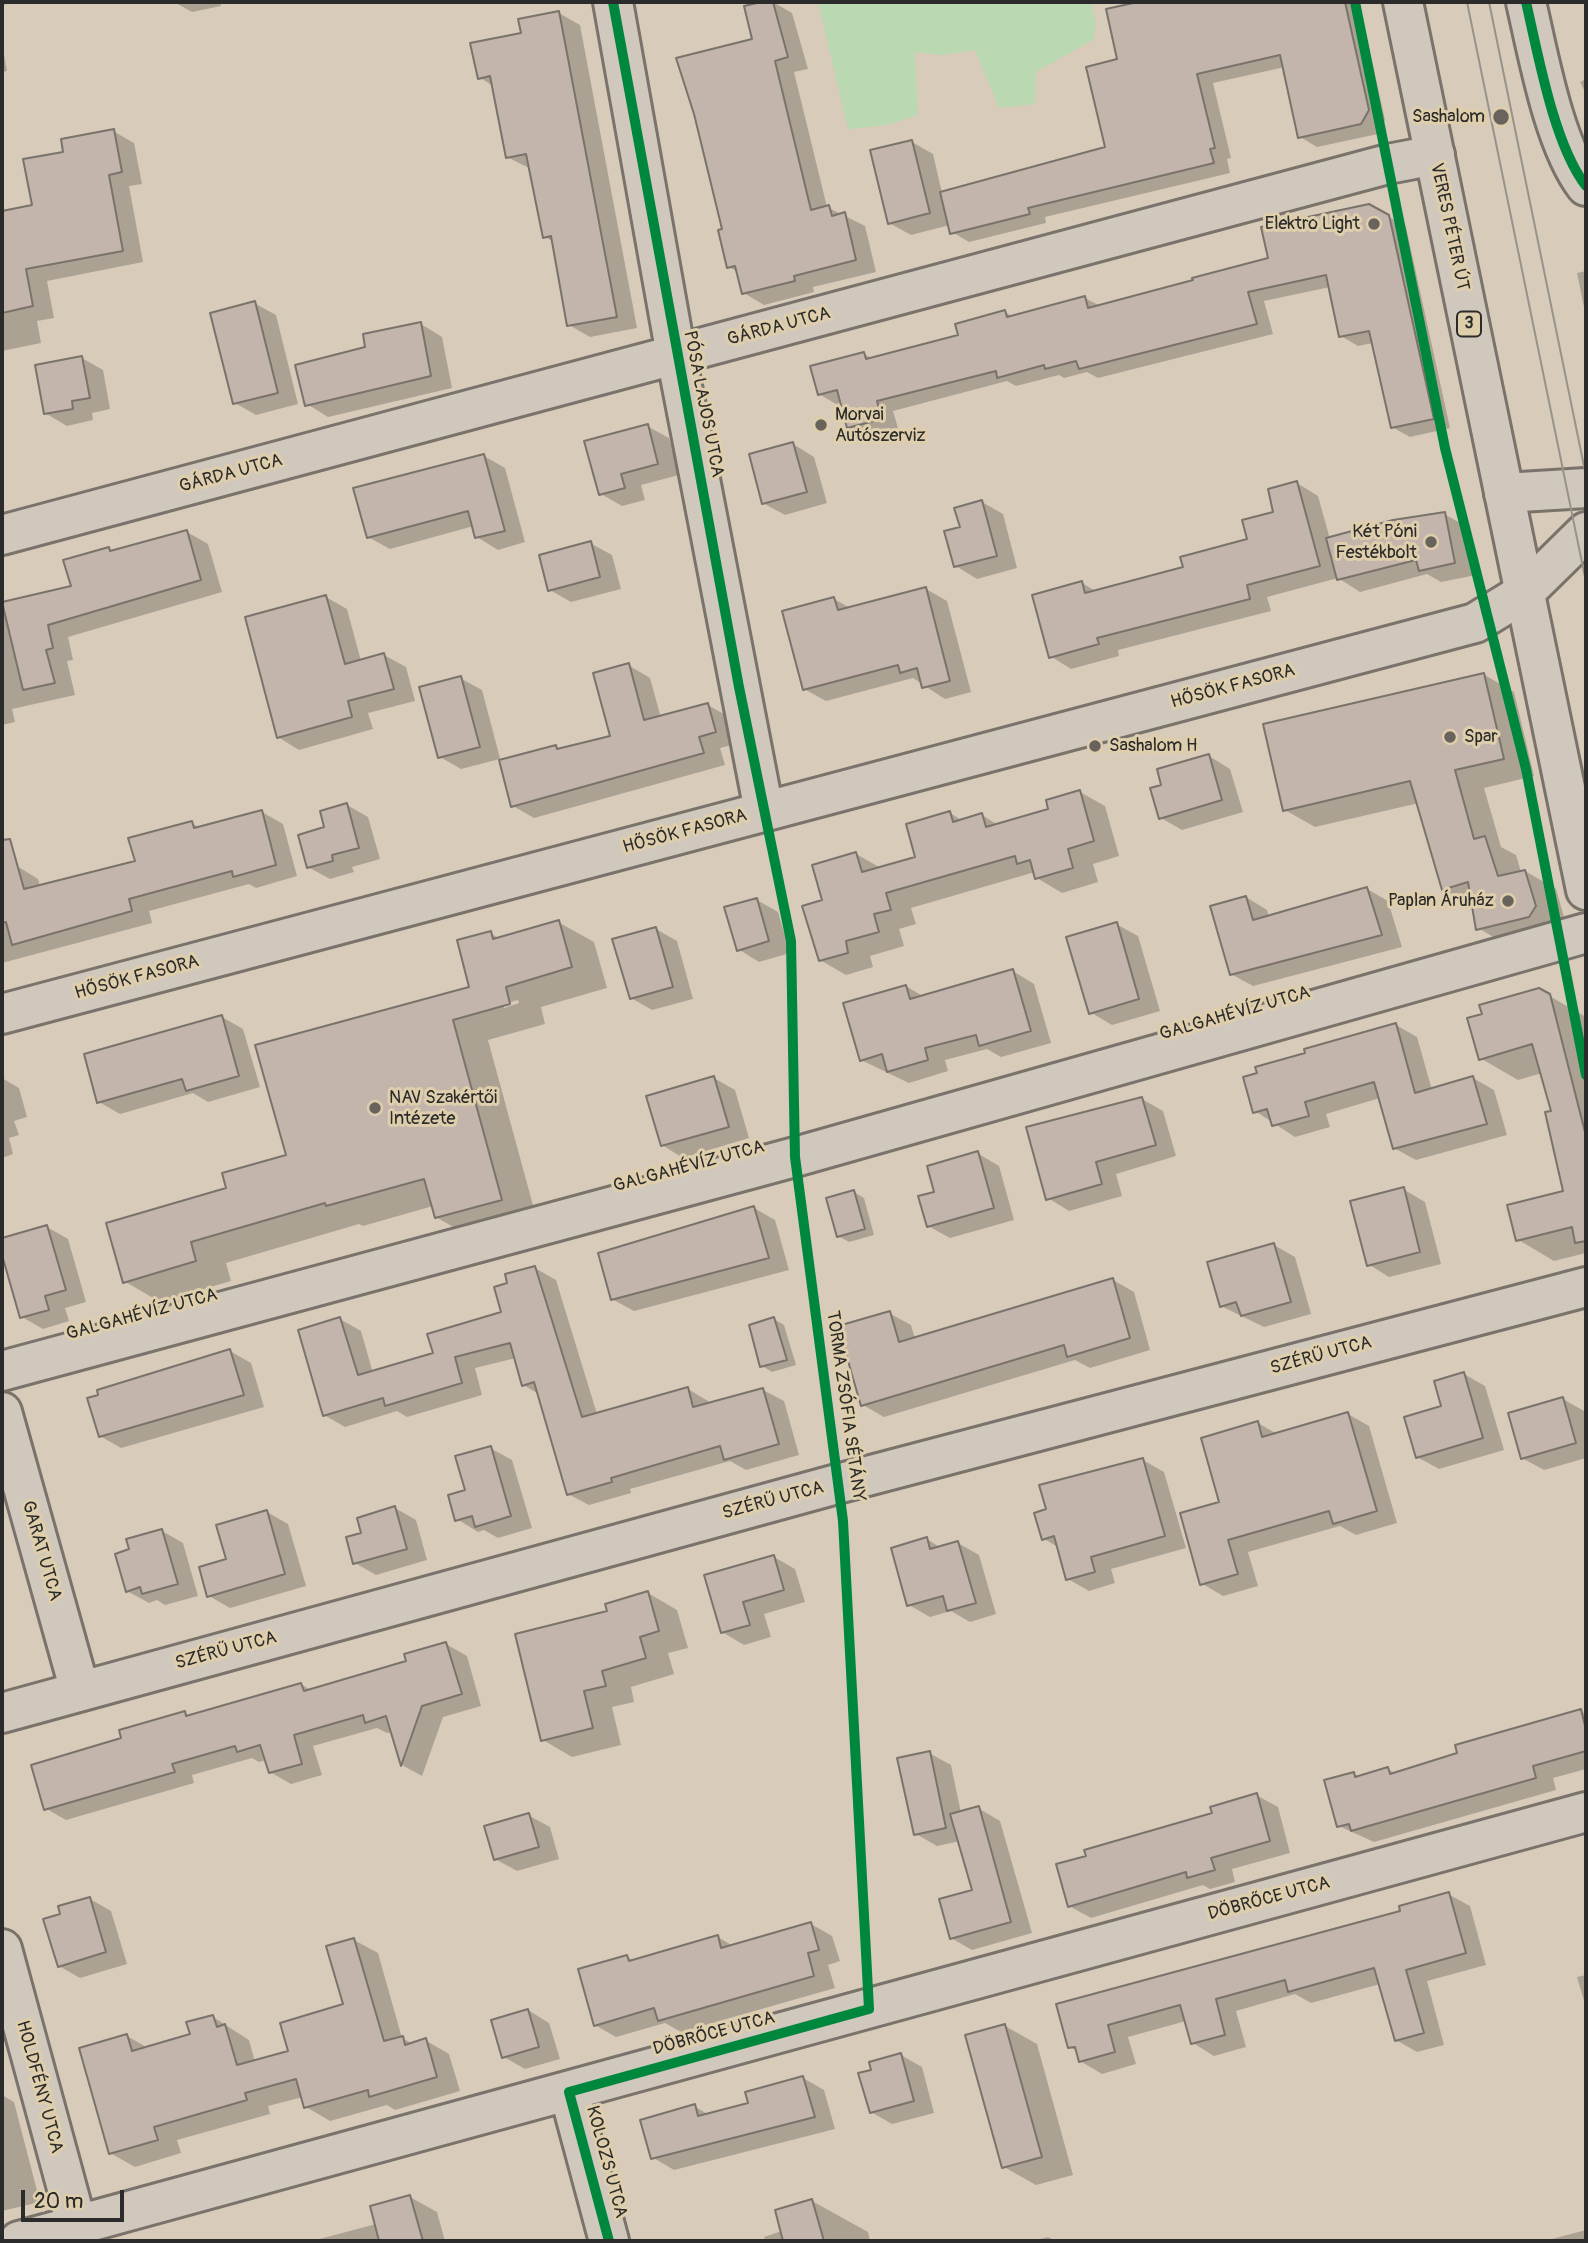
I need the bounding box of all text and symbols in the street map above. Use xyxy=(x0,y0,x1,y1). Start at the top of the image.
place label: Sashalom xyxy=(1412,106,1485,128)
marker: Sashalom xyxy=(1491,107,1511,127)
street label: VERES PÉTER ÚT xyxy=(1425,161,1473,293)
place label: Elektro Light xyxy=(1265,213,1360,235)
marker: Elektro Light xyxy=(1366,216,1382,232)
street label: GÁRDA UTCA xyxy=(725,303,833,351)
road number: 3 xyxy=(1457,312,1481,336)
street label: PÓSA LAJOS UTCA xyxy=(678,329,728,479)
place label: Morvai Autószerviz xyxy=(835,404,926,446)
marker: Morvai Autószerviz xyxy=(813,417,829,433)
street label: GÁRDA UTCA xyxy=(177,450,285,498)
place label: Két Póni Festékbolt xyxy=(1335,521,1417,564)
marker: Két Póni Festékbolt xyxy=(1423,534,1439,550)
street label: HŐSÖK FASORA xyxy=(1169,660,1297,714)
place label: Spar xyxy=(1464,726,1498,748)
marker: Spar xyxy=(1442,729,1458,745)
place label: Sashalom H xyxy=(1109,735,1197,757)
marker: Sashalom H xyxy=(1087,738,1103,754)
street label: HŐSÖK FASORA xyxy=(621,805,749,859)
place label: Paplan Áruház xyxy=(1388,890,1494,912)
marker: Paplan Áruház xyxy=(1500,893,1516,909)
street label: HŐSÖK FASORA xyxy=(73,951,201,1005)
street label: GALGAHÉVÍZ UTCA xyxy=(1157,982,1313,1046)
place label: NAV Szakértői Intézete xyxy=(389,1087,497,1130)
marker: NAV Szakértői Intézete xyxy=(367,1100,383,1116)
street label: GALGAHÉVÍZ UTCA xyxy=(611,1136,767,1198)
street label: GALGAHÉVÍZ UTCA xyxy=(64,1284,220,1346)
street label: TORMA ZSÓFIA SÉTÁNY xyxy=(821,1309,869,1503)
street label: SZÉRŰ UTCA xyxy=(1268,1332,1374,1380)
street label: SZÉRŰ UTCA xyxy=(720,1477,826,1525)
street label: GARAT UTCA xyxy=(16,1499,66,1603)
street label: SZÉRŰ UTCA xyxy=(173,1627,279,1675)
street label: DÖBRŐCE UTCA xyxy=(1206,1872,1332,1926)
street label: DÖBRŐCE UTCA xyxy=(651,2007,777,2061)
street label: HOLDFÉNY UTCA xyxy=(11,2018,67,2156)
street label: KOLOZS UTCA xyxy=(581,2104,631,2220)
scale bar xyxy=(24,2176,128,2220)
text: 20 m xyxy=(34,2188,83,2215)

